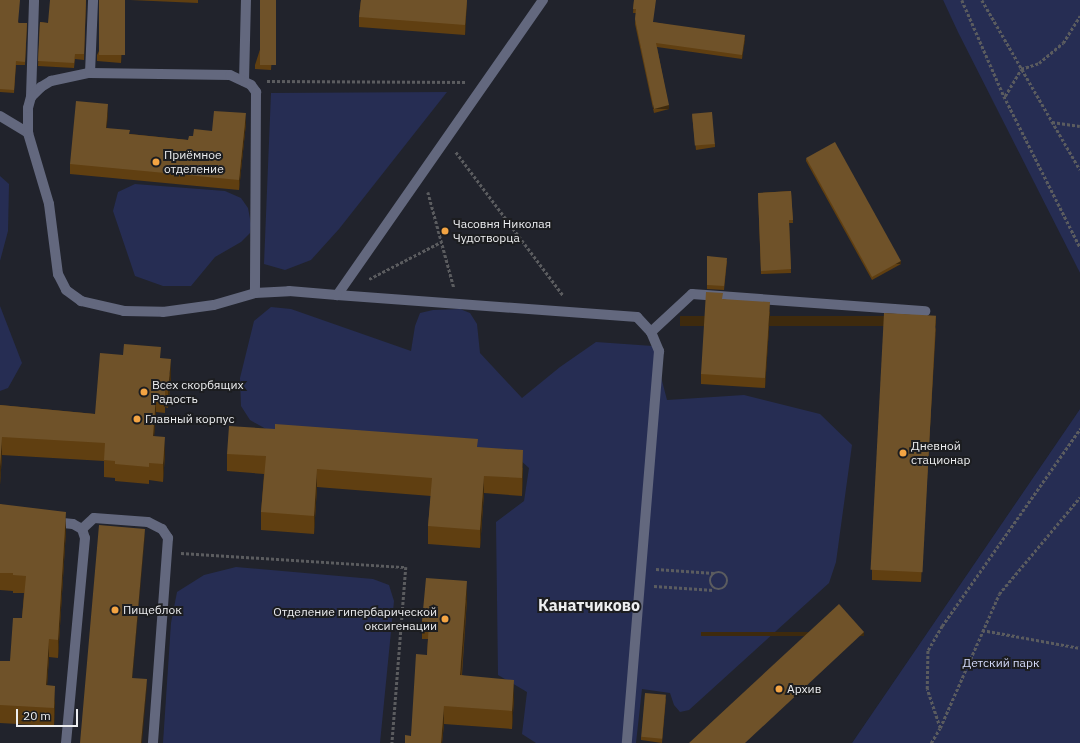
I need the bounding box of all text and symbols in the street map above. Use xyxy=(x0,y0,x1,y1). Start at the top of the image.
place label: Приёмное отделение xyxy=(164,148,224,176)
marker: Приёмное отделение xyxy=(151,157,161,167)
place label: Часовня Николая Чудотворца xyxy=(453,217,551,245)
marker: Часовня Николая Чудотворца xyxy=(440,226,450,236)
place label: Всех скорбящих Радость xyxy=(152,378,244,406)
marker: Всех скорбящих Радость xyxy=(139,387,149,397)
place label: Главный корпус xyxy=(145,412,234,426)
marker: Главный корпус xyxy=(132,414,142,424)
place label: Дневной стационар xyxy=(911,439,970,467)
marker: Дневной стационар xyxy=(898,448,908,458)
district label: Канатчиково xyxy=(538,595,640,615)
place label: Пищеблок xyxy=(123,603,182,617)
marker: Пищеблок xyxy=(110,605,120,615)
place label: Отделение гипербарической оксигенации xyxy=(273,605,437,633)
marker: Отделение гипербарической оксигенации xyxy=(440,614,450,624)
park label: Детский парк xyxy=(962,656,1040,670)
place label: Архив xyxy=(787,682,821,696)
marker: Архив xyxy=(774,684,784,694)
scale bar xyxy=(18,701,80,727)
text: 20 m xyxy=(23,708,51,723)

